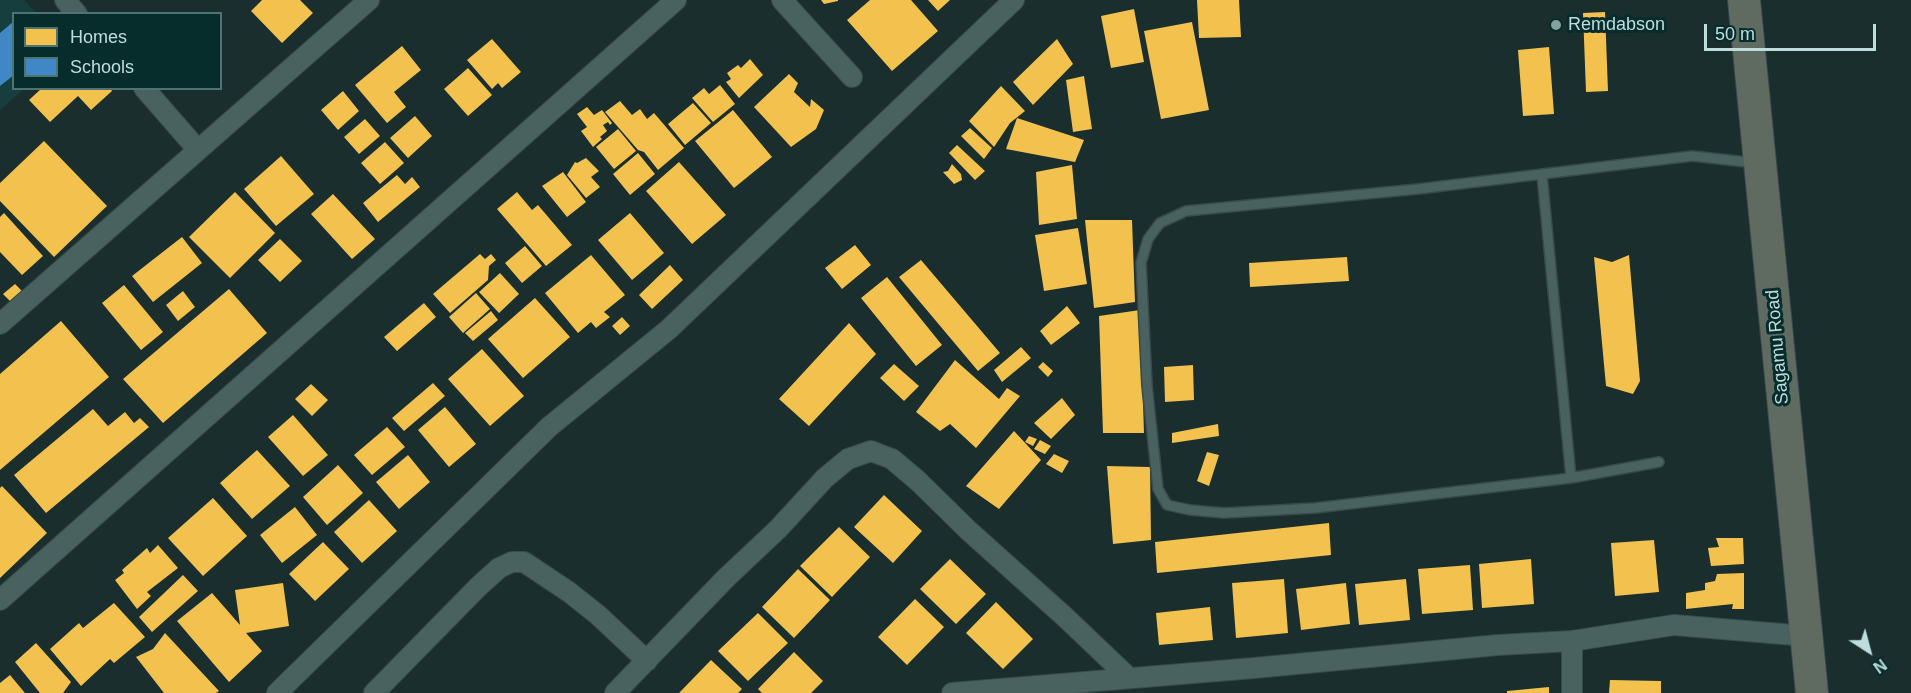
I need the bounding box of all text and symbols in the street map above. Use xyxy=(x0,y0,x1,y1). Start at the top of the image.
legend xyxy=(12,12,222,90)
scale bar xyxy=(1707,12,1880,50)
place label: Remdabson xyxy=(1568,14,1665,36)
marker: Remdabson xyxy=(1549,18,1563,32)
text: 50 m xyxy=(1715,24,1755,44)
text: Homes xyxy=(70,27,127,47)
text: Schools xyxy=(70,57,134,77)
street label: Sagamu Road xyxy=(1762,289,1794,405)
north arrow xyxy=(1839,621,1899,681)
text: N xyxy=(1870,656,1890,676)

